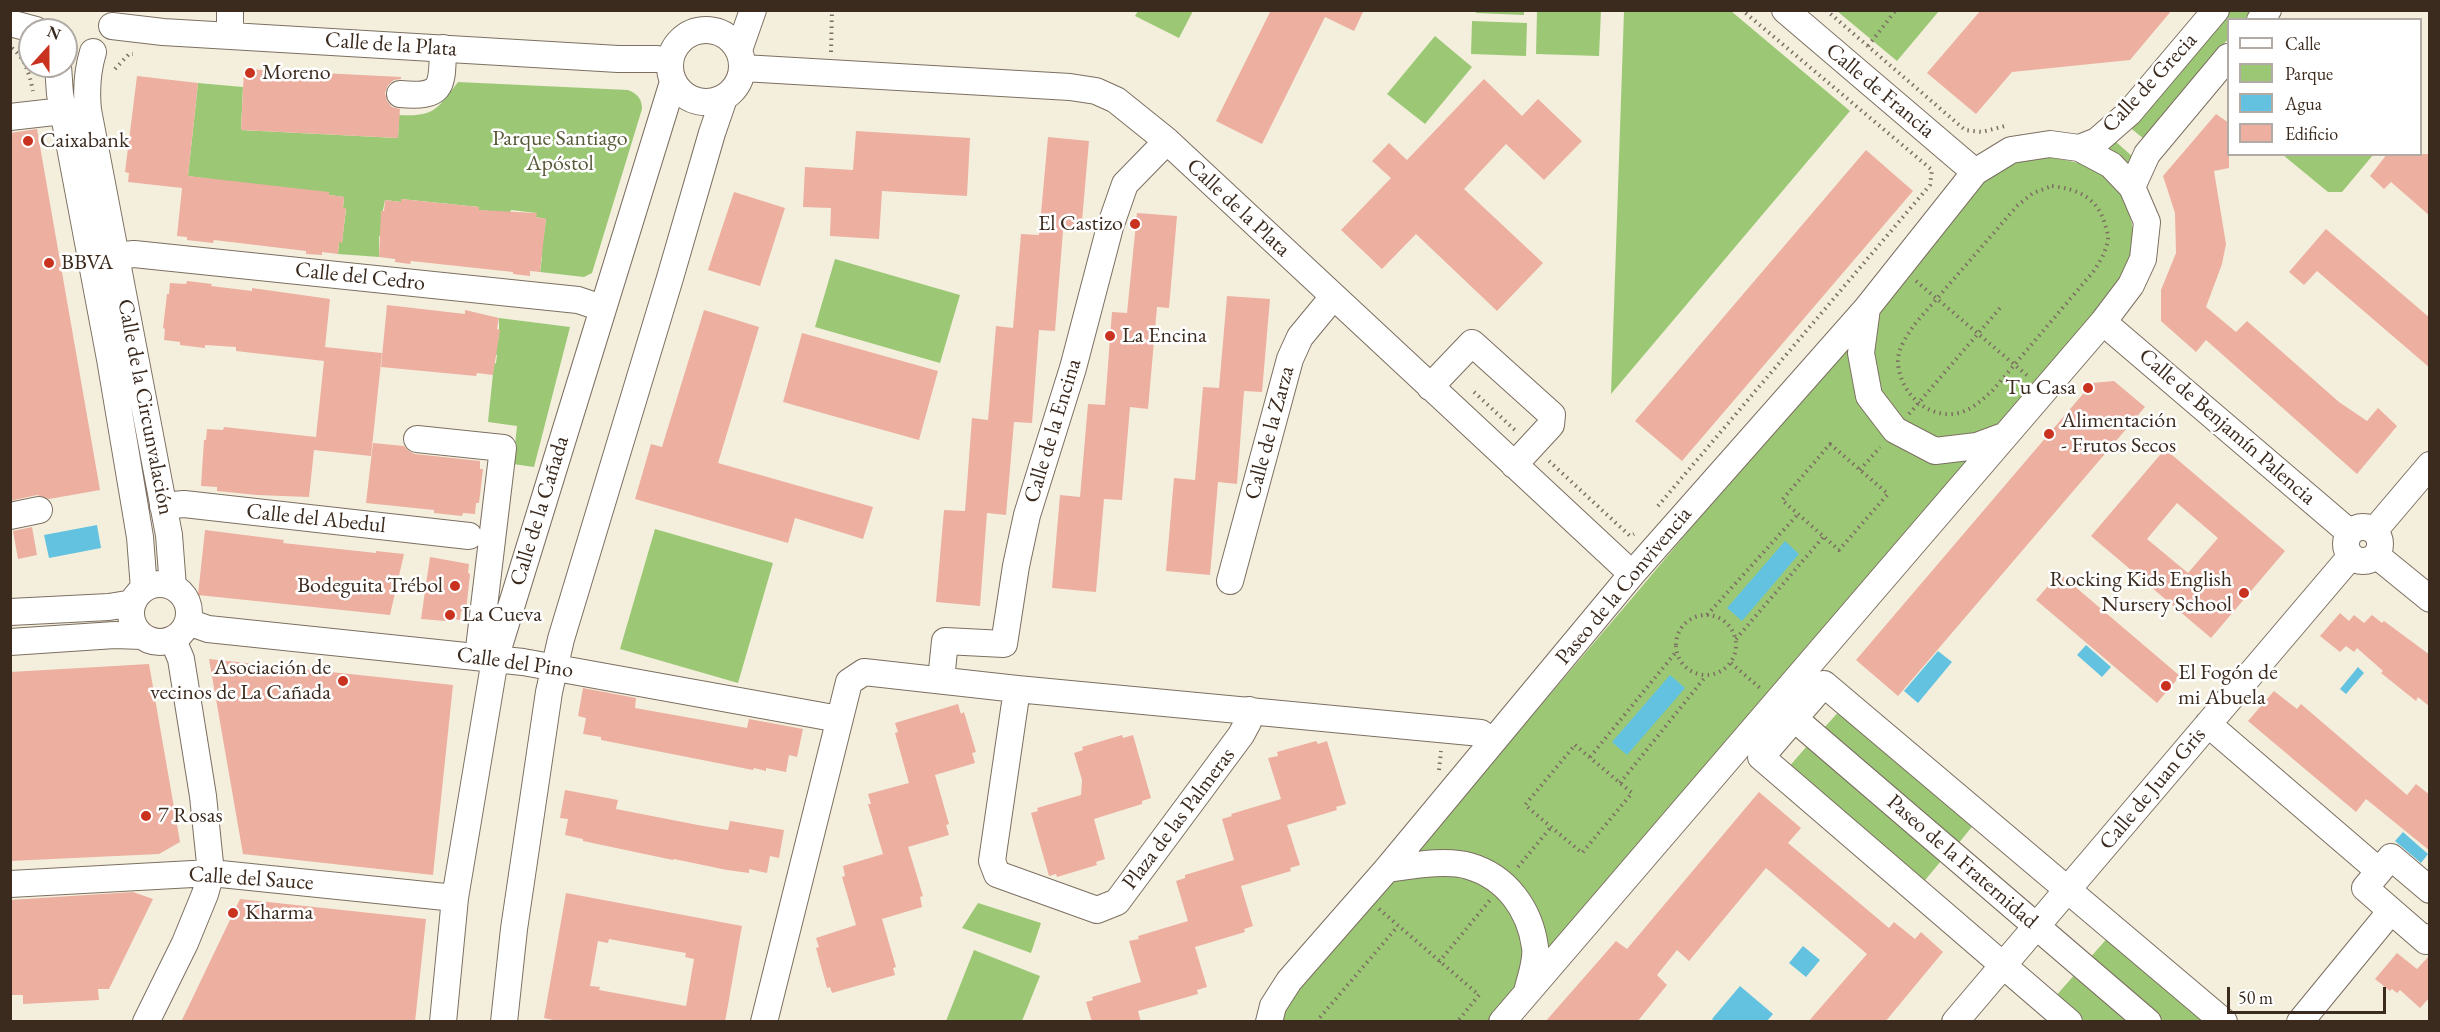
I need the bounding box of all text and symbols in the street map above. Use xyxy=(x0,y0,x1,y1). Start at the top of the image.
north arrow xyxy=(18,18,78,78)
legend xyxy=(2227,18,2422,156)
text: N xyxy=(44,20,64,45)
street label: Calle de la Plata xyxy=(324,27,458,63)
street label: Calle de Grecia xyxy=(2097,28,2203,138)
text: Calle xyxy=(2285,32,2321,55)
street label: Calle de Francia xyxy=(1820,38,1940,144)
place label: Moreno xyxy=(262,60,331,86)
text: Parque xyxy=(2285,62,2333,85)
marker: Moreno xyxy=(243,66,257,80)
text: Agua xyxy=(2285,92,2322,115)
text: Edificio xyxy=(2285,122,2338,145)
park label: Parque Santiago Apóstol xyxy=(492,126,628,178)
place label: Caixabank xyxy=(40,128,129,154)
marker: Caixabank xyxy=(21,134,35,148)
street label: Calle de la Plata xyxy=(1181,153,1295,263)
place label: El Castizo xyxy=(1038,211,1123,237)
marker: El Castizo xyxy=(1128,217,1142,231)
place label: BBVA xyxy=(61,250,113,276)
marker: BBVA xyxy=(42,256,56,270)
street label: Calle del Cedro xyxy=(294,257,426,297)
street label: Calle de la Circunvalación xyxy=(111,297,179,517)
place label: La Encina xyxy=(1122,323,1207,349)
marker: La Encina xyxy=(1103,329,1117,343)
street label: Calle de Benjamín Palencia xyxy=(2133,343,2321,511)
street label: Calle de la Encina xyxy=(1019,356,1087,506)
street label: Calle de la Zarza xyxy=(1240,363,1300,503)
place label: Tu Casa xyxy=(2005,375,2076,401)
marker: Tu Casa xyxy=(2081,381,2095,395)
place label: Alimentación - Frutos Secos xyxy=(2061,408,2177,460)
marker: Alimentación - Frutos Secos xyxy=(2042,427,2056,441)
street label: Calle de la Cañada xyxy=(505,433,575,589)
street label: Calle del Abedul xyxy=(245,499,387,539)
street label: Paseo de la Convivencia xyxy=(1550,502,1698,670)
place label: Rocking Kids English Nursery School xyxy=(2049,567,2232,618)
place label: Bodeguita Trébol xyxy=(297,573,443,599)
marker: Bodeguita Trébol xyxy=(448,579,462,593)
marker: Rocking Kids English Nursery School xyxy=(2237,586,2251,600)
place label: La Cueva xyxy=(462,602,542,628)
marker: La Cueva xyxy=(443,608,457,622)
street label: Calle del Pino xyxy=(455,642,575,684)
place label: Asociación de vecinos de La Cañada xyxy=(150,655,331,706)
place label: El Fogón de mi Abuela xyxy=(2178,660,2278,712)
marker: Asociación de vecinos de La Cañada xyxy=(336,674,350,688)
marker: El Fogón de mi Abuela xyxy=(2159,679,2173,693)
street label: Calle de Juan Gris xyxy=(2094,722,2212,856)
street label: Plaza de las Palmeras xyxy=(1117,743,1241,895)
street label: Paseo de la Fraternidad xyxy=(1881,789,2043,935)
place label: 7 Rosas xyxy=(158,803,223,829)
marker: 7 Rosas xyxy=(139,809,153,823)
street label: Calle del Sauce xyxy=(188,861,314,897)
place label: Kharma xyxy=(245,900,313,926)
marker: Kharma xyxy=(226,906,240,920)
scale bar xyxy=(2230,975,2389,1013)
text: 50 m xyxy=(2238,986,2273,1009)

